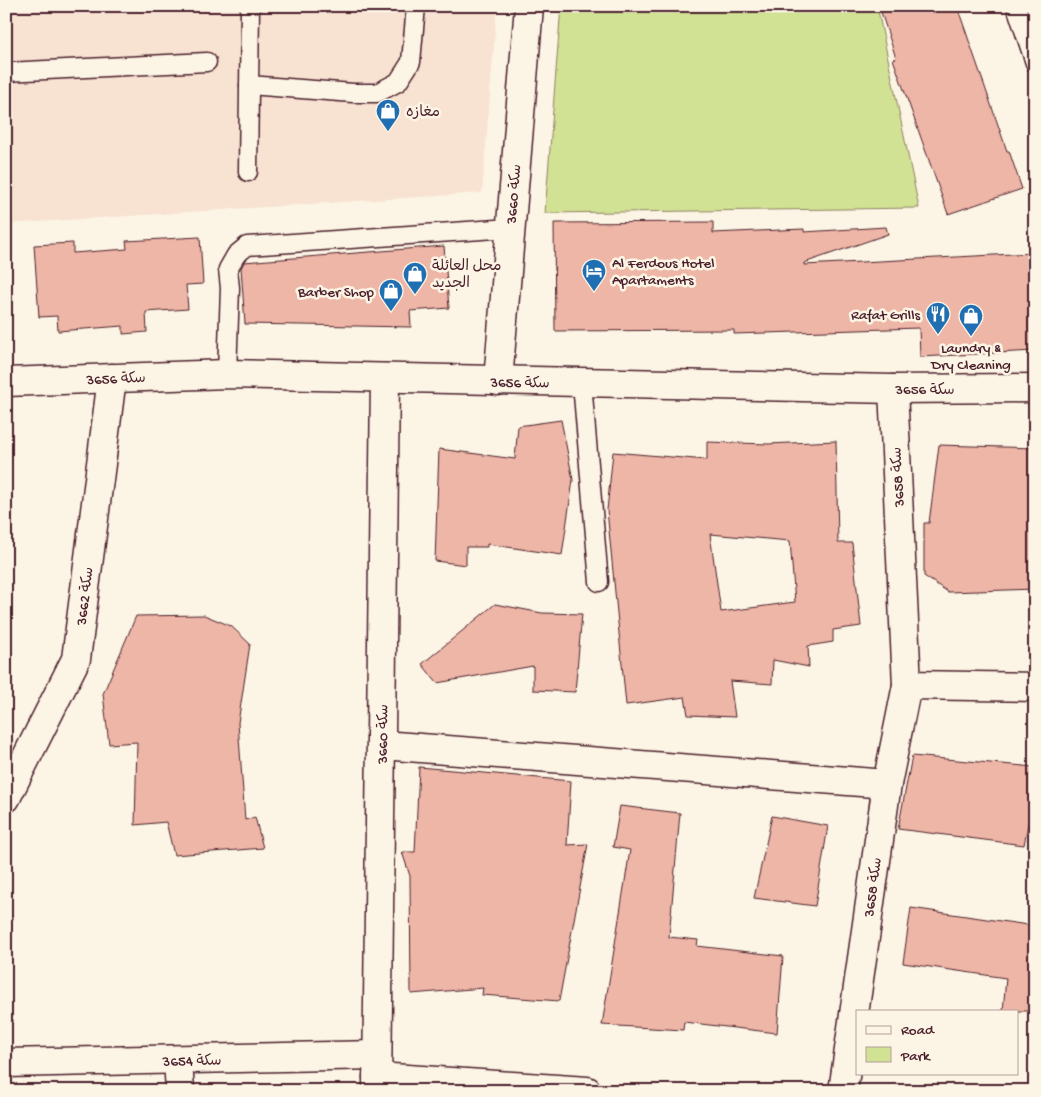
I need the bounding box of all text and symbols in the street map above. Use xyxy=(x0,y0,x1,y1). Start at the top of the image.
shop icon: مغازه xyxy=(375,98,401,132)
place label: مغازه xyxy=(406,104,440,122)
street label: سكة 3660 xyxy=(503,163,527,226)
place label: Al Ferdous Hotel Apartaments xyxy=(612,255,715,290)
place label: محل العائلة الجديد xyxy=(432,258,502,293)
hotel icon: Al Ferdous Hotel Apartaments xyxy=(581,258,607,292)
shop icon: محل العائلة الجديد xyxy=(402,261,428,295)
shop icon: Barber Shop xyxy=(378,278,404,312)
place label: Barber Shop xyxy=(297,284,375,302)
restaurant icon: Rafat Grills xyxy=(925,301,951,335)
shop icon: Laundry & Dry Cleaning xyxy=(958,303,984,337)
place label: Rafat Grills xyxy=(851,307,920,325)
place label: Laundry & Dry Cleaning xyxy=(930,340,1011,375)
street label: سكة 3656 xyxy=(85,370,146,390)
street label: سكة 3656 xyxy=(489,374,550,394)
street label: سكة 3656 xyxy=(894,382,955,400)
street label: سكة 3658 xyxy=(888,446,910,508)
street label: سكة 3662 xyxy=(73,566,99,628)
street label: سكة 3660 xyxy=(374,704,394,765)
street label: سكة 3658 xyxy=(861,856,887,919)
legend xyxy=(856,1010,1018,1074)
text: Road xyxy=(901,1022,935,1040)
text: Park xyxy=(900,1048,931,1066)
street label: سكة 3654 xyxy=(161,1052,222,1072)

